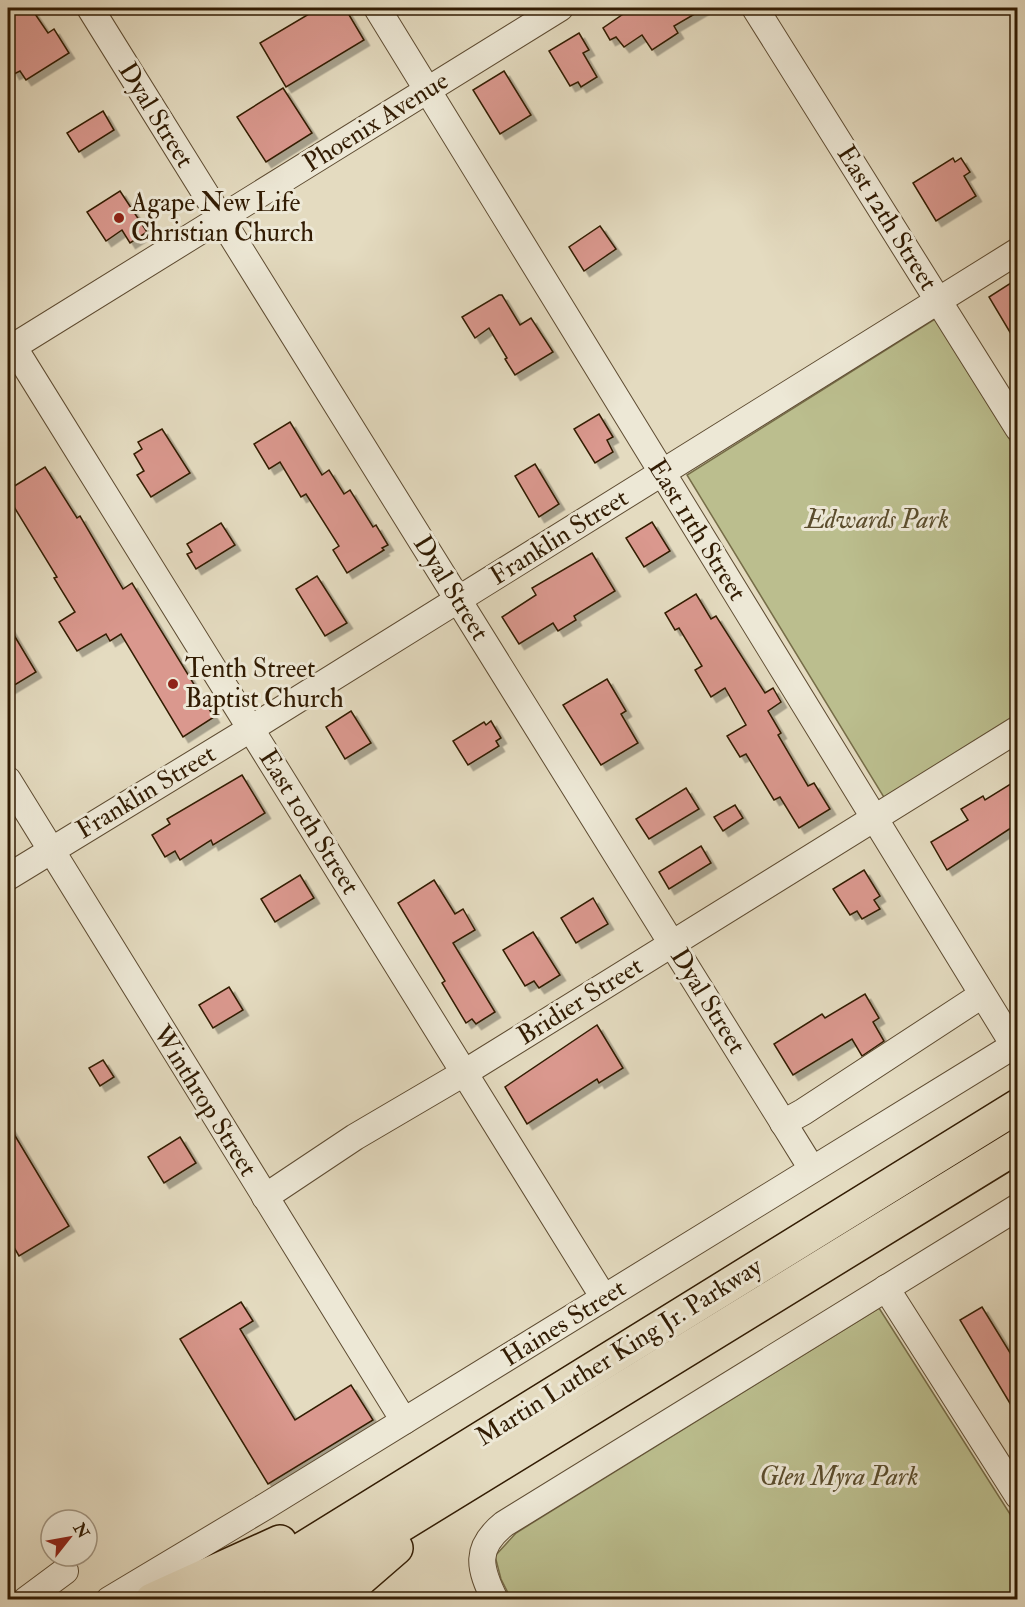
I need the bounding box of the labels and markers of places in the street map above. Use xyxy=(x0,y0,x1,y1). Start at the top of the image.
place label: Agape New Life Christian Church xyxy=(130,187,314,249)
marker: Agape New Life Christian Church xyxy=(112,211,126,225)
place label: Tenth Street Baptist Church xyxy=(185,653,344,716)
marker: Tenth Street Baptist Church xyxy=(166,677,180,691)

